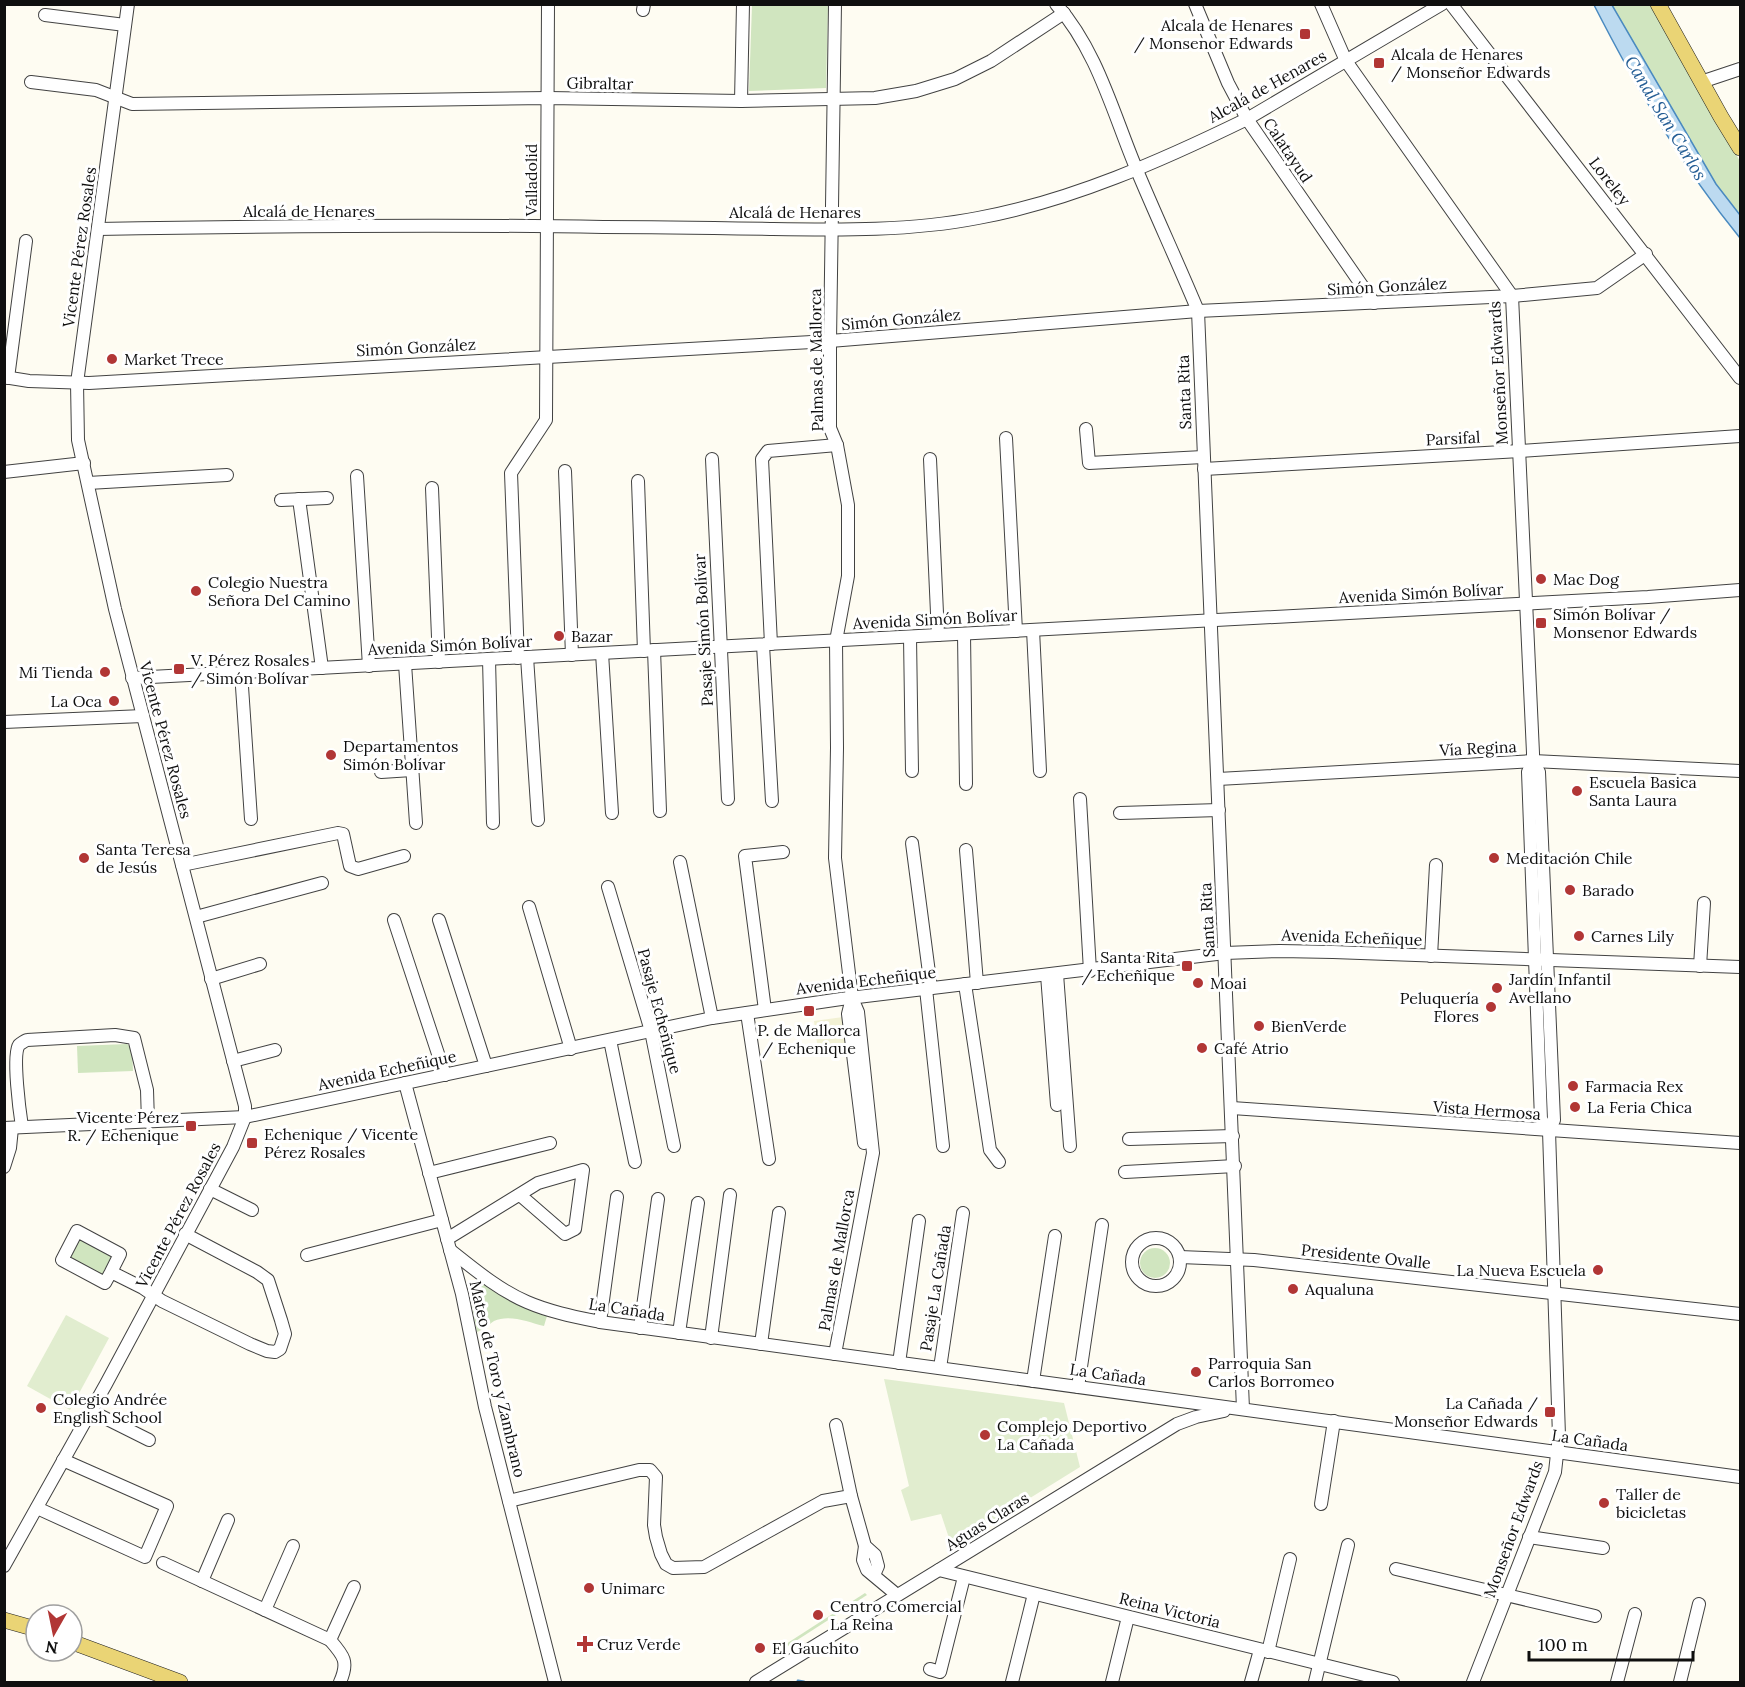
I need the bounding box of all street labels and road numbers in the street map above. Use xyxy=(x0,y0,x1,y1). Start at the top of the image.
street label: Alcalá de Henares xyxy=(1204,45,1330,127)
street label: Gibraltar xyxy=(566,72,634,94)
street label: Calatayud xyxy=(1259,114,1317,187)
street label: Valladolid xyxy=(521,143,541,217)
street label: Loreley xyxy=(1585,153,1635,209)
street label: Vicente Pérez Rosales xyxy=(58,165,100,330)
street label: Alcalá de Henares xyxy=(242,201,375,221)
street label: Alcalá de Henares xyxy=(728,202,861,222)
street label: Simón González xyxy=(1327,273,1447,299)
street label: Palmas de Mallorca xyxy=(805,288,827,432)
street label: Monseñor Edwards xyxy=(1484,301,1512,445)
street label: Simón González xyxy=(840,304,962,334)
street label: Simón González xyxy=(356,334,476,360)
street label: Santa Rita xyxy=(1173,354,1195,430)
street label: Parsifal xyxy=(1425,427,1481,449)
street label: Pasaje Simón Bolívar xyxy=(689,553,717,707)
street label: Avenida Simón Bolívar xyxy=(1337,579,1504,607)
street label: Avenida Simón Bolívar xyxy=(851,605,1018,633)
street label: Avenida Simón Bolívar xyxy=(366,631,533,659)
street label: Vicente Pérez Rosales xyxy=(135,658,197,821)
street label: Vía Regina xyxy=(1438,736,1517,760)
street label: Santa Rita xyxy=(1195,882,1219,958)
street label: Avenida Echeñique xyxy=(1280,925,1423,949)
street label: Pasaje Echeñique xyxy=(634,946,686,1076)
street label: Avenida Echeñique xyxy=(794,961,938,999)
street label: Avenida Echeñique xyxy=(315,1045,458,1095)
street label: Vista Hermosa xyxy=(1432,1096,1541,1124)
street label: Vicente Pérez Rosales xyxy=(131,1139,225,1292)
street label: Palmas de Mallorca xyxy=(814,1188,858,1332)
street label: Pasaje La Cañada xyxy=(915,1223,955,1353)
street label: Presidente Ovalle xyxy=(1300,1239,1432,1273)
street label: Mateo de Toro y Zambrano xyxy=(466,1279,530,1479)
street label: La Cañada xyxy=(587,1293,667,1325)
street label: La Cañada xyxy=(1068,1359,1148,1389)
street label: La Cañada xyxy=(1550,1425,1630,1455)
street label: Monseñor Edwards xyxy=(1479,1458,1547,1600)
street label: Aguas Claras xyxy=(941,1487,1032,1555)
street label: Reina Victoria xyxy=(1117,1588,1223,1632)

